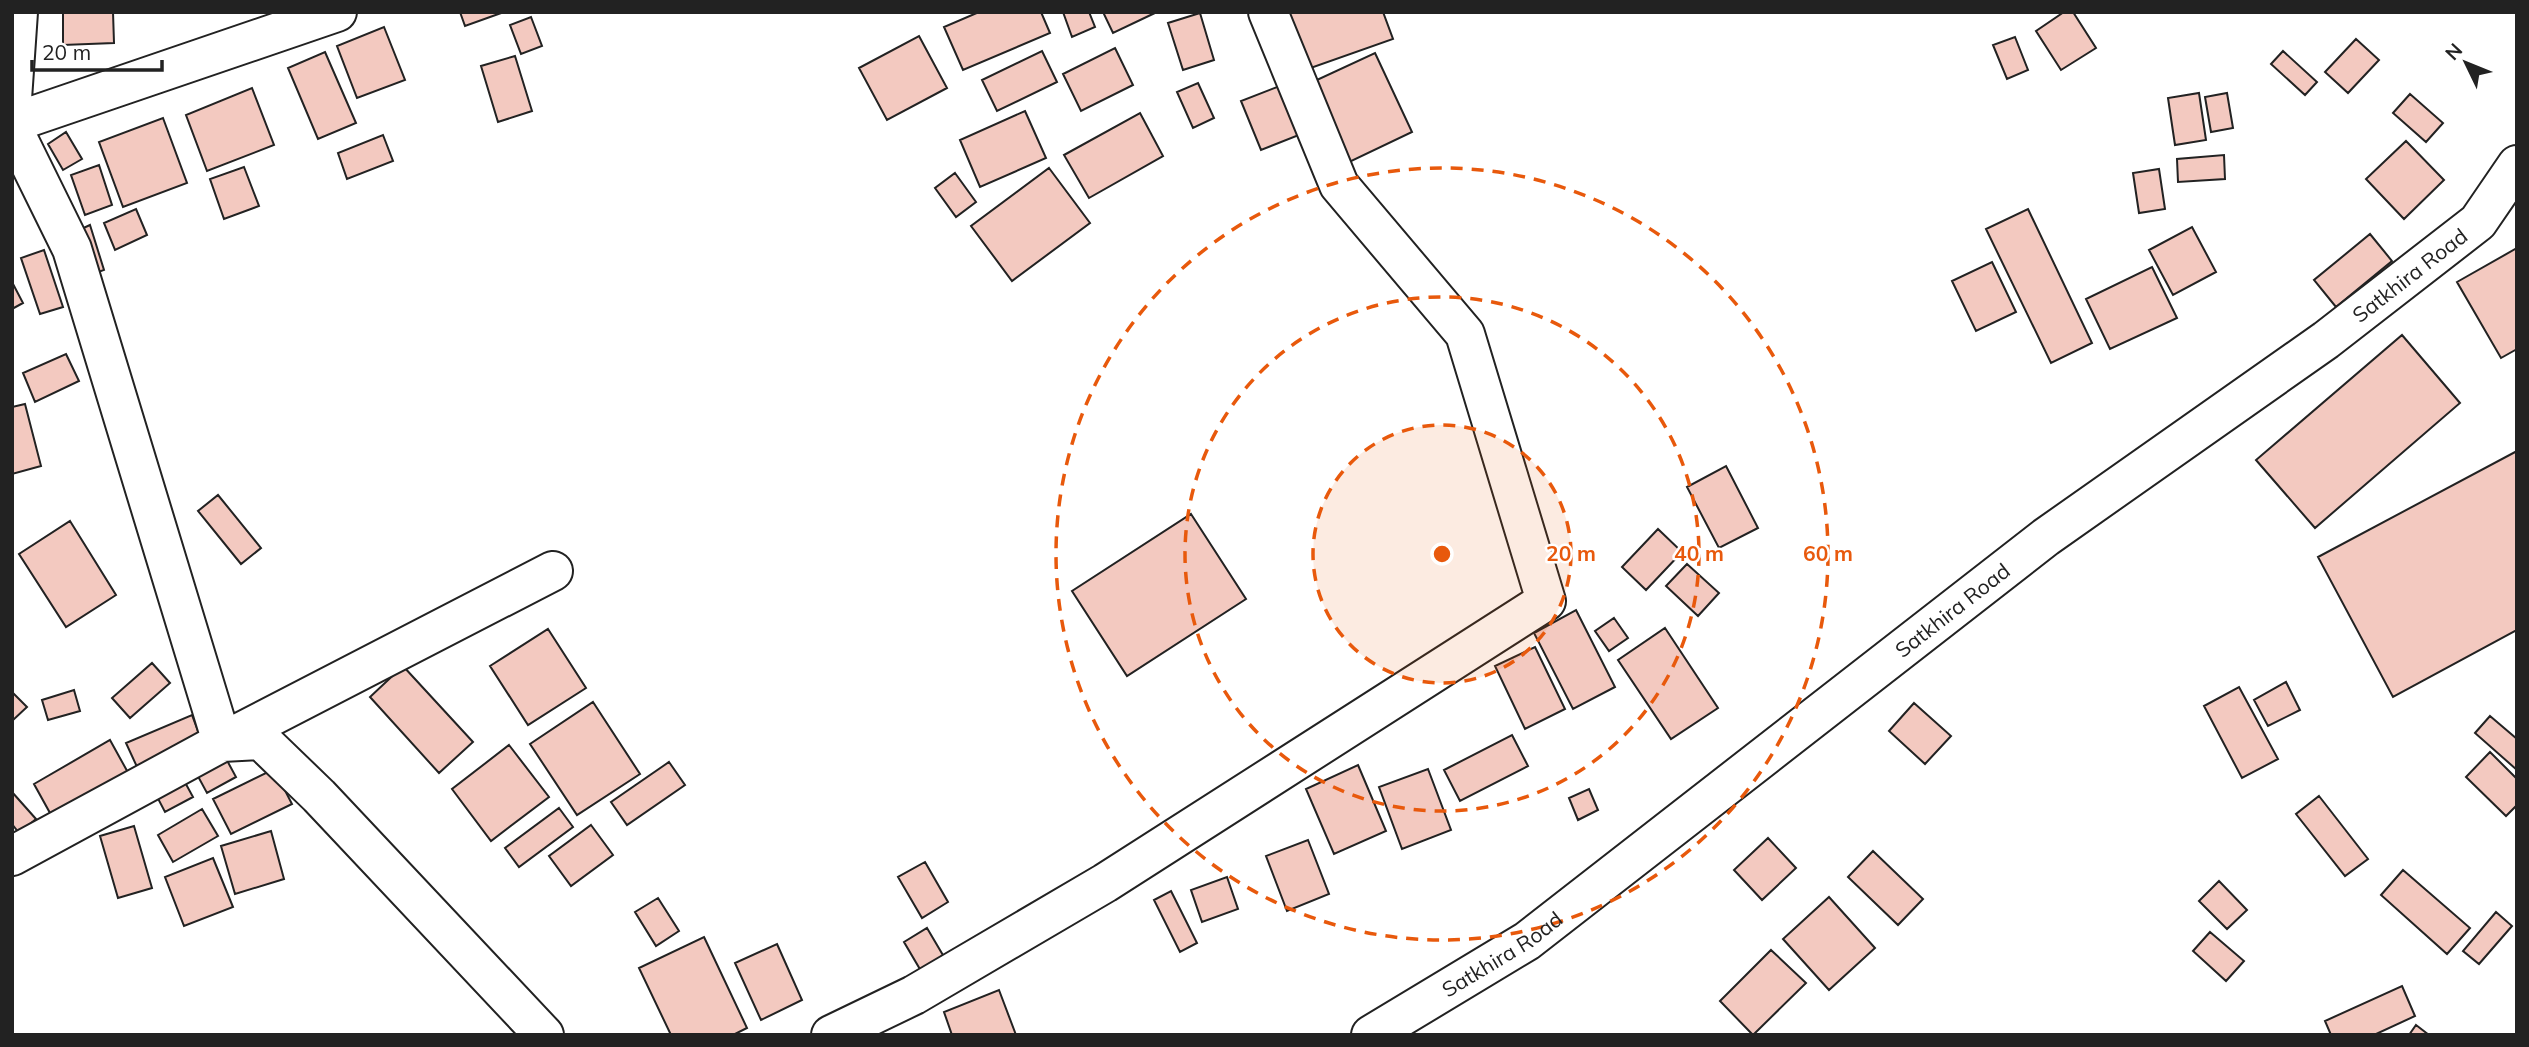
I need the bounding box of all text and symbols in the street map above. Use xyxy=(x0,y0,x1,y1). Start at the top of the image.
scale bar xyxy=(32,28,161,72)
north arrow xyxy=(2431,28,2501,98)
text: N xyxy=(2440,38,2467,65)
text: 20 m xyxy=(42,39,91,65)
street label: Satkhira Road xyxy=(2347,222,2472,328)
text: 20 m xyxy=(1546,540,1596,566)
text: 40 m xyxy=(1674,540,1724,566)
text: 60 m xyxy=(1803,540,1853,566)
centre of rings xyxy=(1430,542,1454,566)
street label: Satkhira Road xyxy=(1890,557,2015,663)
street label: Satkhira Road xyxy=(1437,906,1567,1002)

